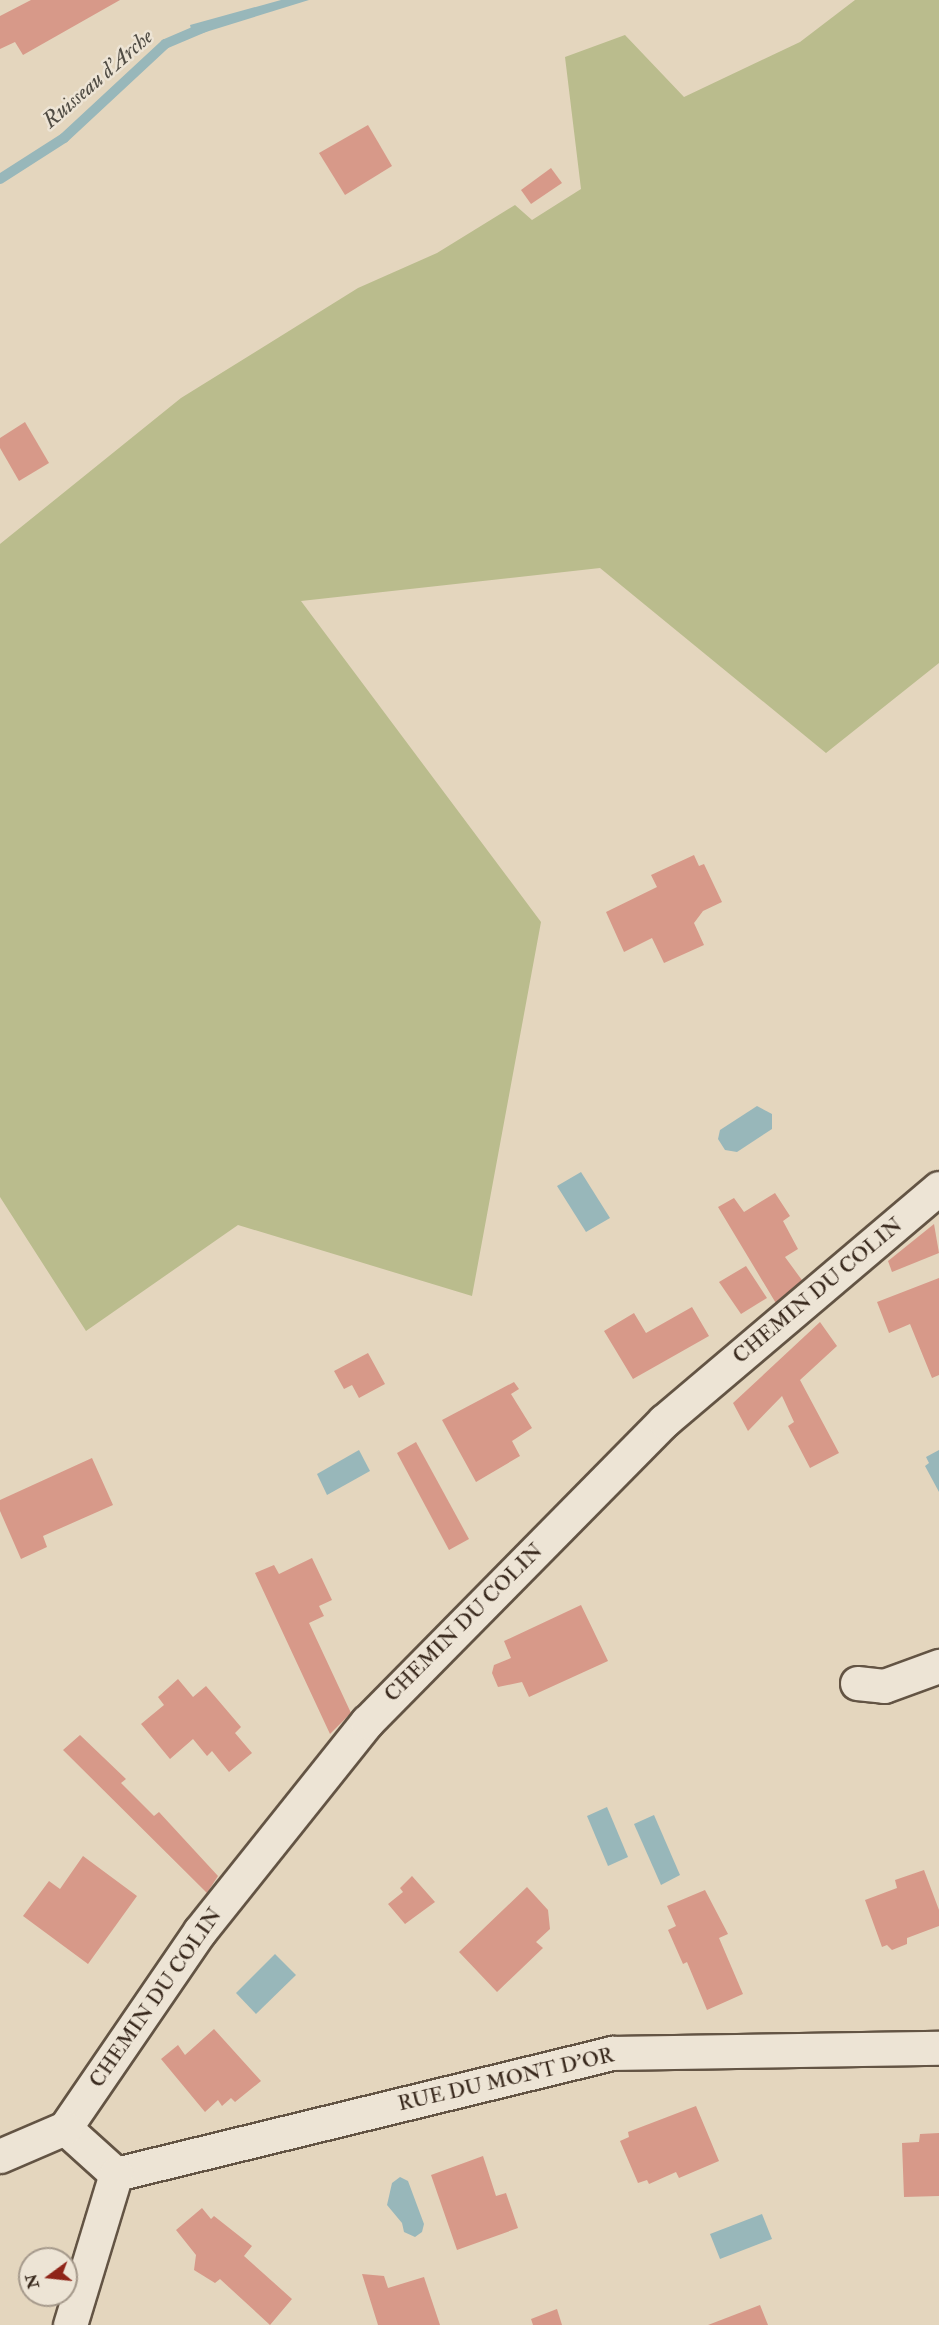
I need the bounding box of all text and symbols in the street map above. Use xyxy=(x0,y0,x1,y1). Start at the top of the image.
water label: Ruisseau d'Arche xyxy=(37,24,159,134)
street label: CHEMIN DU COLIN xyxy=(728,1213,908,1369)
street label: CHEMIN DU COLIN xyxy=(380,1539,548,1707)
street label: CHEMIN DU COLIN xyxy=(84,1903,228,2093)
street label: RUE DU MONT D'OR xyxy=(396,2043,616,2117)
north arrow xyxy=(18,2247,78,2307)
text: N xyxy=(21,2272,44,2291)

